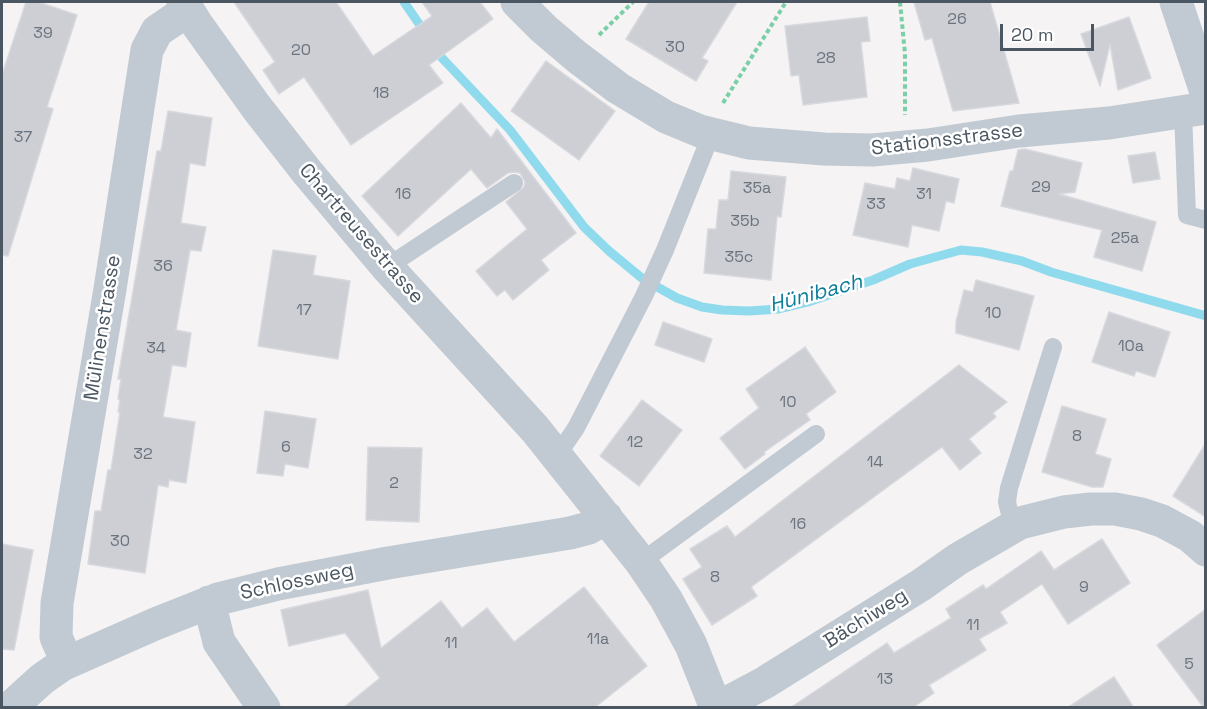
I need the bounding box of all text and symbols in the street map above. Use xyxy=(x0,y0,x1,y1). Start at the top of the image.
house number: 26 xyxy=(947,10,967,30)
scale bar xyxy=(1003,12,1098,50)
text: 20 m xyxy=(1011,23,1054,46)
house number: 39 xyxy=(33,24,53,44)
house number: 30 xyxy=(665,38,685,58)
house number: 20 xyxy=(291,41,311,61)
house number: 28 xyxy=(816,49,836,69)
house number: 18 xyxy=(373,84,389,104)
street label: Stationsstrasse xyxy=(870,119,1024,161)
house number: 37 xyxy=(14,128,32,148)
street label: Chartreusestrasse xyxy=(294,159,428,309)
house number: 29 xyxy=(1031,178,1051,198)
house number: 35a xyxy=(743,179,771,199)
house number: 16 xyxy=(395,185,411,205)
house number: 31 xyxy=(916,185,932,205)
house number: 33 xyxy=(866,195,886,215)
house number: 35b xyxy=(730,212,760,232)
house number: 25a xyxy=(1111,229,1139,249)
house number: 35c xyxy=(725,248,753,268)
street label: Mülinenstrasse xyxy=(80,254,126,402)
house number: 36 xyxy=(153,257,173,277)
water label: Hünibach xyxy=(767,269,865,319)
house number: 17 xyxy=(296,301,312,321)
house number: 10 xyxy=(985,304,1001,324)
house number: 10a xyxy=(1118,337,1144,357)
house number: 34 xyxy=(146,339,166,359)
house number: 10 xyxy=(780,393,796,413)
house number: 8 xyxy=(1072,427,1082,447)
house number: 12 xyxy=(627,433,643,453)
house number: 6 xyxy=(281,438,291,458)
house number: 32 xyxy=(133,445,153,465)
house number: 14 xyxy=(867,453,883,473)
house number: 2 xyxy=(389,474,399,494)
house number: 16 xyxy=(790,515,806,535)
house number: 30 xyxy=(110,532,130,552)
street label: Schlossweg xyxy=(238,558,356,606)
house number: 8 xyxy=(710,568,720,588)
house number: 9 xyxy=(1079,578,1089,598)
street label: Bächiweg xyxy=(820,584,912,654)
house number: 11 xyxy=(966,616,980,636)
house number: 11a xyxy=(587,630,609,650)
house number: 11 xyxy=(444,634,458,654)
house number: 5 xyxy=(1184,655,1194,675)
house number: 13 xyxy=(877,670,893,690)

